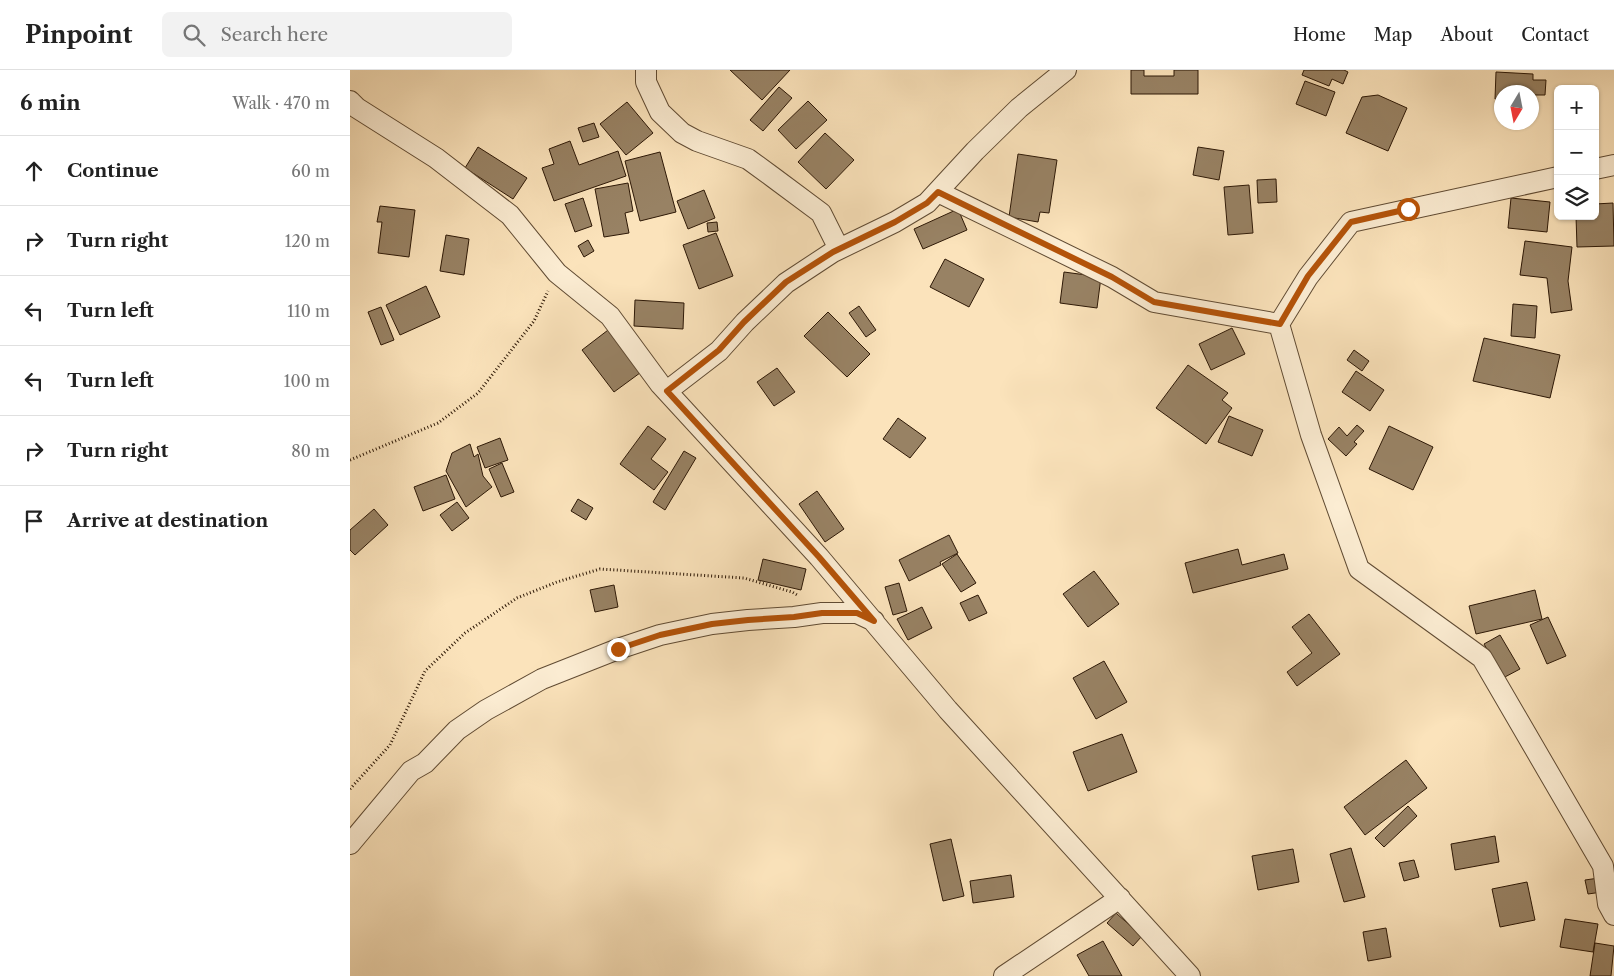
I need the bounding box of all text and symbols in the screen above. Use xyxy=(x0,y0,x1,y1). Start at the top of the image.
search box xyxy=(162,12,512,57)
text: Pinpoint xyxy=(25,20,132,49)
icon: search xyxy=(180,21,208,49)
text: Search here xyxy=(220,23,328,46)
text: Home xyxy=(1293,24,1346,46)
text: Map xyxy=(1374,24,1412,46)
text: About xyxy=(1440,24,1493,46)
text: Contact xyxy=(1521,24,1589,46)
north arrow xyxy=(1494,85,1539,130)
map controls xyxy=(1554,85,1599,220)
button: + xyxy=(1554,85,1599,130)
text: 6 min xyxy=(20,90,81,115)
text: Walk · 470 m xyxy=(232,93,330,113)
button: − xyxy=(1554,130,1599,175)
icon: ahead xyxy=(20,157,48,185)
text: Continue xyxy=(67,159,159,182)
text: 60 m xyxy=(291,161,330,181)
button: layers xyxy=(1554,175,1599,220)
route start xyxy=(1397,198,1420,221)
icon: right xyxy=(20,227,48,255)
text: Turn right xyxy=(67,229,168,252)
text: 120 m xyxy=(285,231,330,251)
icon: left xyxy=(20,297,48,325)
text: Turn left xyxy=(67,299,154,322)
text: 110 m xyxy=(287,301,330,321)
icon: left xyxy=(20,367,48,395)
text: Turn left xyxy=(67,369,154,392)
text: 100 m xyxy=(284,371,330,391)
icon: right xyxy=(20,437,48,465)
text: Turn right xyxy=(67,439,168,462)
text: 80 m xyxy=(291,441,330,461)
icon: arrive xyxy=(20,507,48,535)
text: Arrive at destination xyxy=(67,509,268,532)
route end xyxy=(607,638,630,661)

